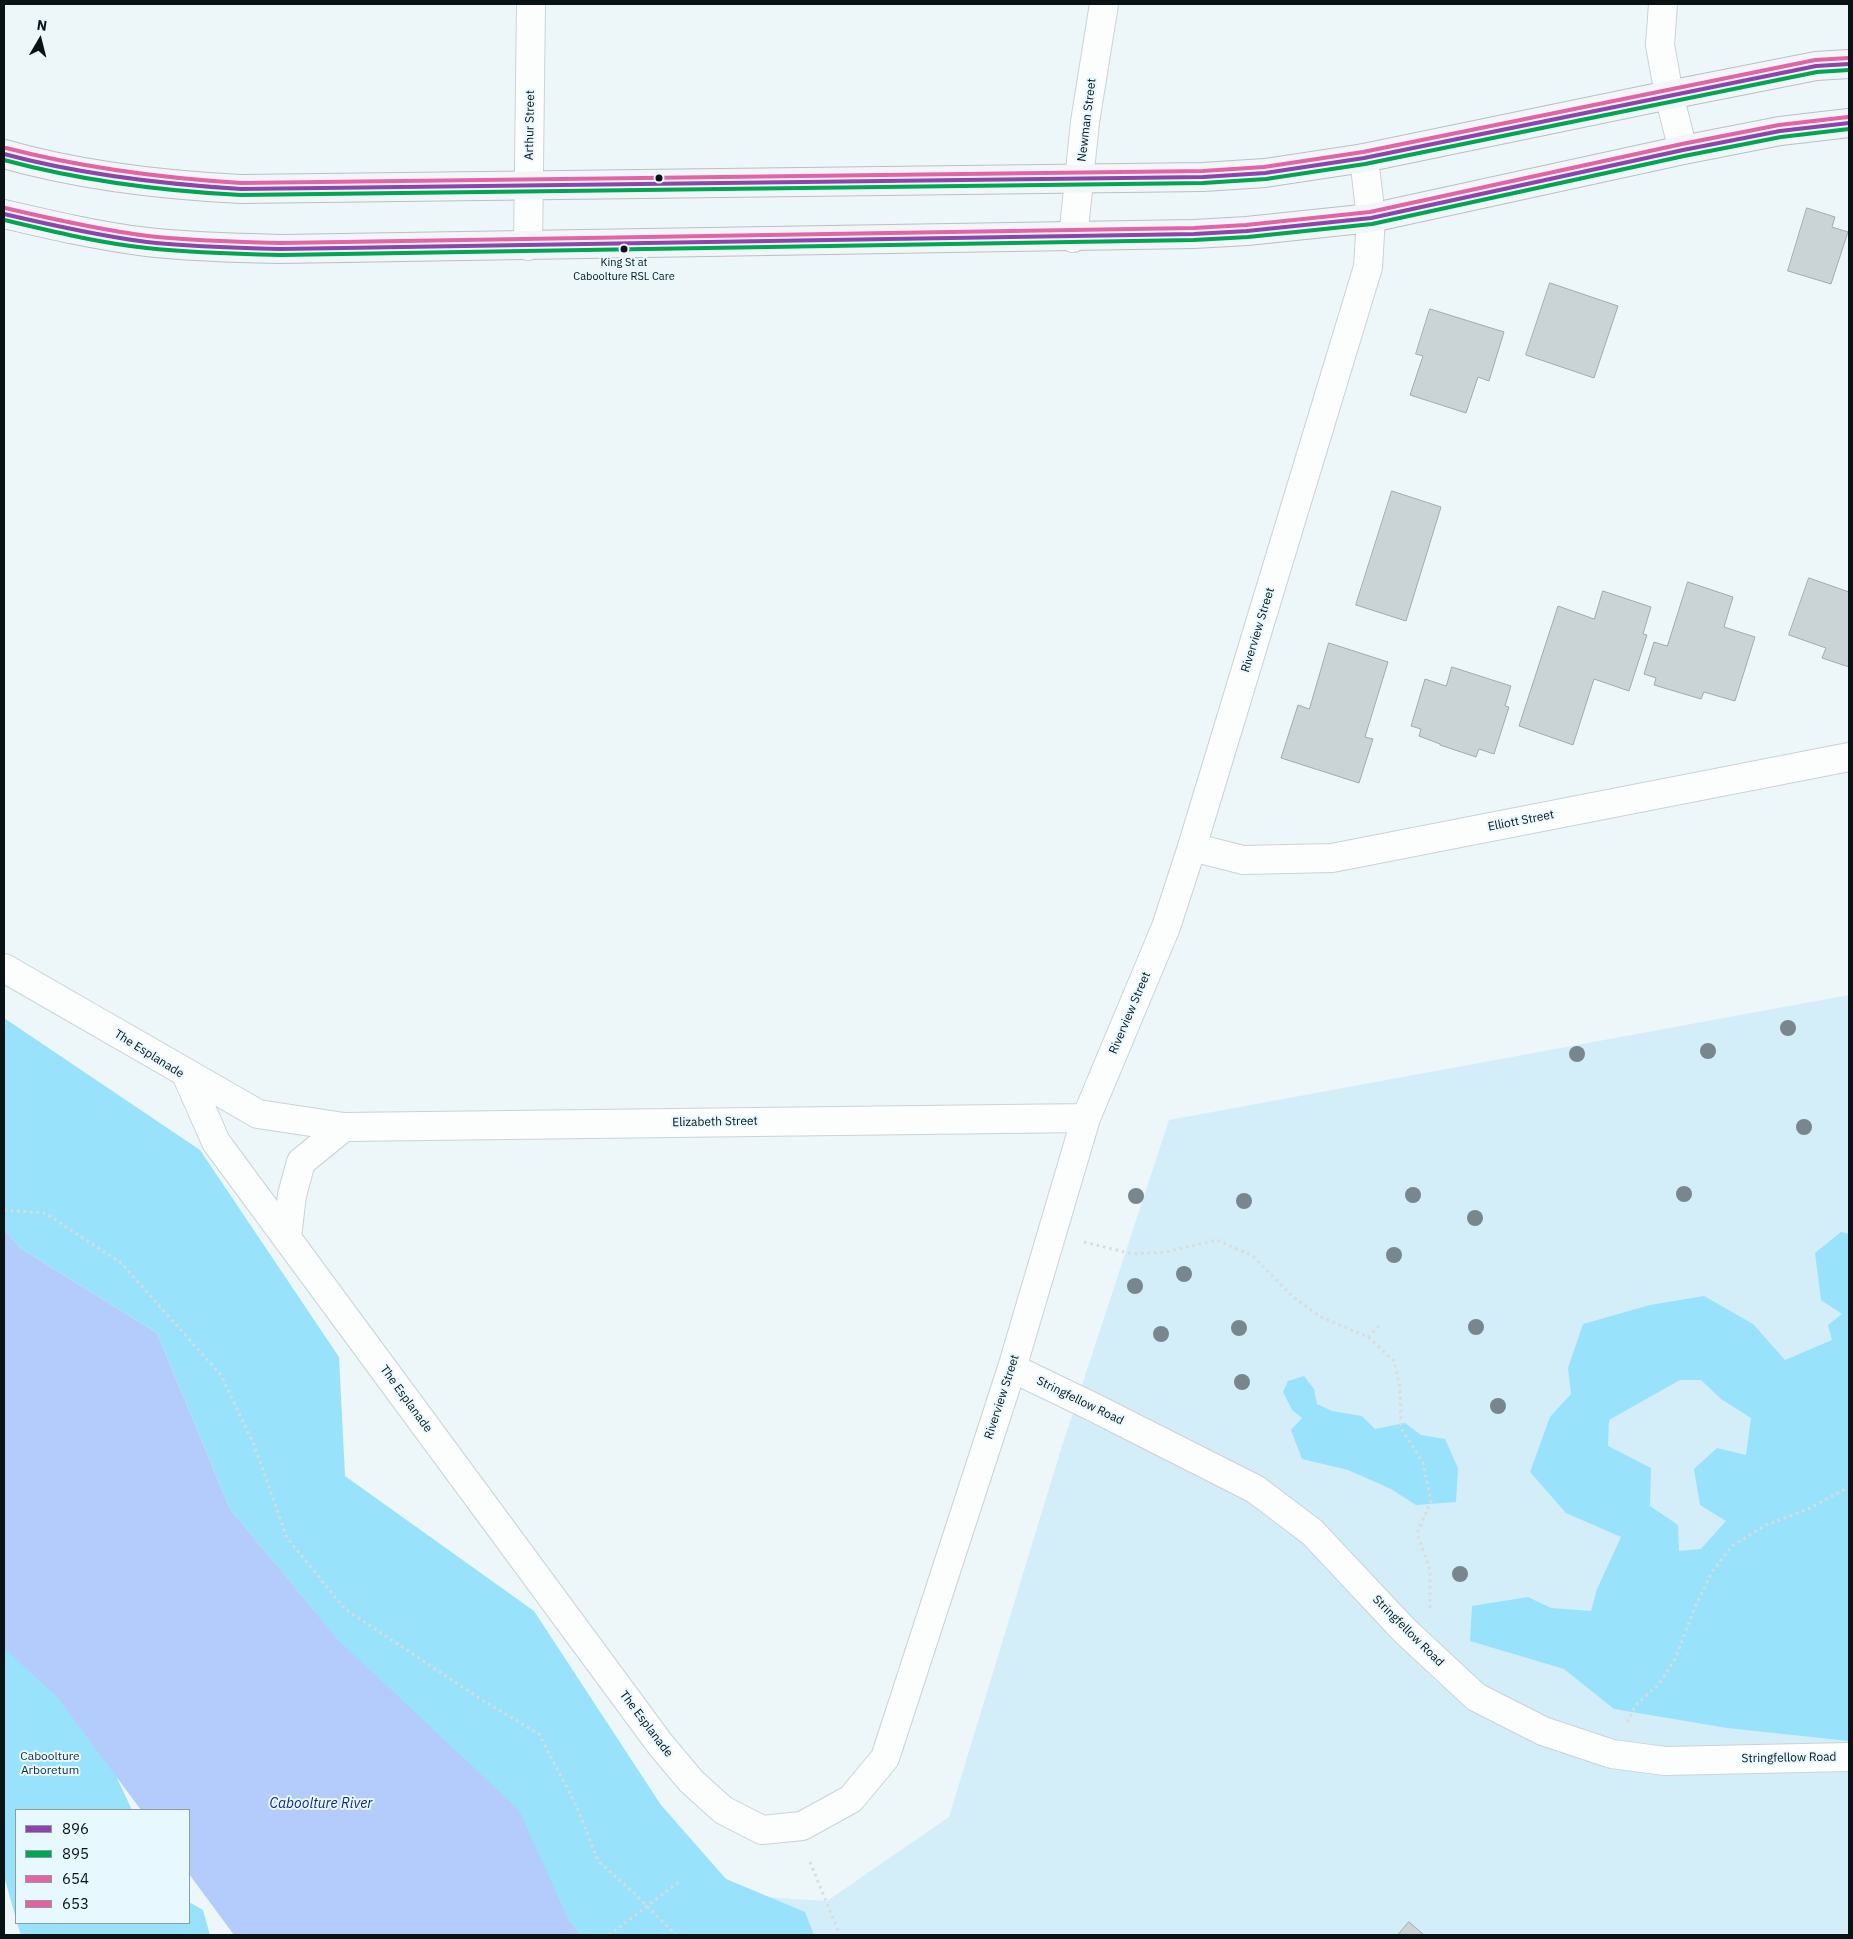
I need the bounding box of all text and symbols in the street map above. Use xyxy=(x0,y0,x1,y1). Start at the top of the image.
north arrow xyxy=(15,15,65,65)
text: N xyxy=(36,16,48,35)
street label: Newman Street xyxy=(1075,78,1099,162)
street label: Arthur Street xyxy=(522,90,538,160)
unlabelled marker xyxy=(654,173,664,183)
marker: King St at Caboolture RSL Care xyxy=(619,244,629,254)
place label: King St at Caboolture RSL Care xyxy=(573,256,675,282)
street label: Riverview Street xyxy=(1238,586,1278,674)
street label: Elliott Street xyxy=(1487,808,1555,834)
street label: Riverview Street xyxy=(1106,970,1154,1056)
street label: The Esplanade xyxy=(112,1027,186,1081)
street label: Elizabeth Street xyxy=(672,1114,758,1130)
street label: Riverview Street xyxy=(982,1353,1022,1441)
street label: The Esplanade xyxy=(377,1363,435,1435)
street label: Stringfellow Road xyxy=(1034,1374,1126,1428)
street label: Stringfellow Road xyxy=(1369,1592,1447,1670)
street label: The Esplanade xyxy=(616,1688,676,1760)
park label: Caboolture Arboretum xyxy=(20,1750,80,1778)
street label: Stringfellow Road xyxy=(1741,1750,1837,1766)
water label: Caboolture River xyxy=(270,1796,372,1812)
legend xyxy=(15,1809,190,1924)
text: 896 xyxy=(62,1819,89,1838)
text: 895 xyxy=(62,1844,89,1863)
text: 654 xyxy=(62,1869,89,1888)
text: 653 xyxy=(62,1894,89,1913)

